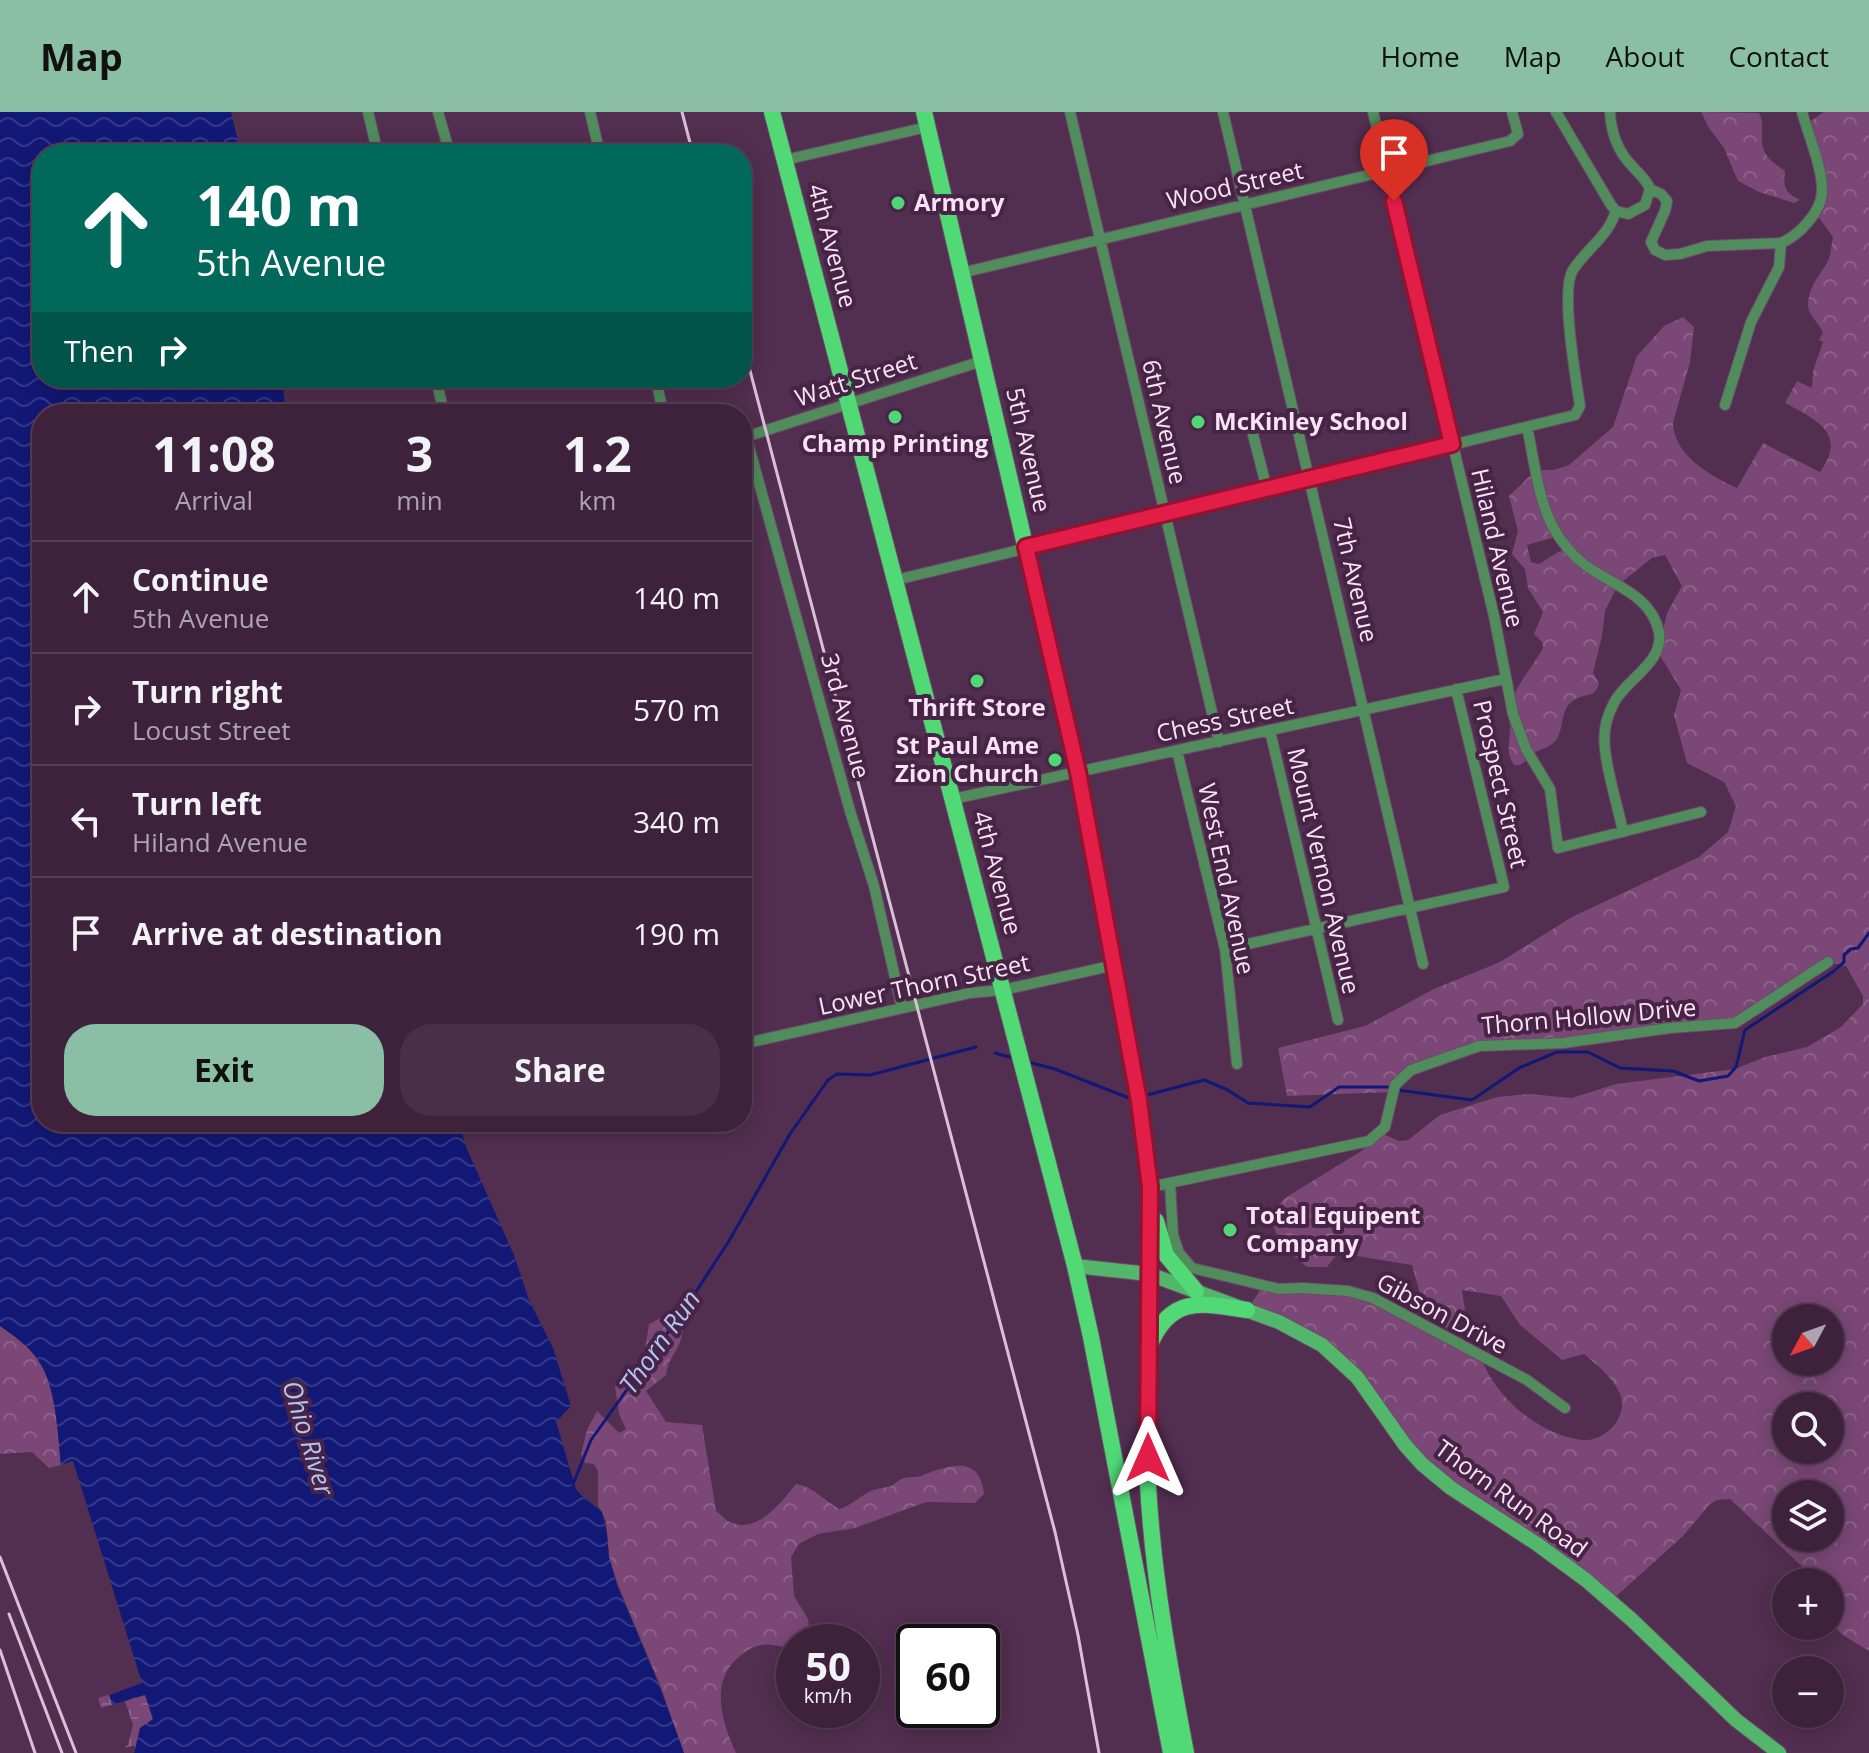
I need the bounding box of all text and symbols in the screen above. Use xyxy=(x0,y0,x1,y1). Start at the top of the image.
text: Map xyxy=(40,30,123,82)
text: Home xyxy=(1381,37,1460,75)
text: Map xyxy=(1504,37,1562,75)
text: About xyxy=(1606,37,1684,75)
text: Contact xyxy=(1728,37,1829,75)
pin xyxy=(1360,119,1428,201)
icon: arrive xyxy=(1372,131,1416,175)
street label: Wood Street xyxy=(1163,153,1306,216)
text: 140 m xyxy=(196,166,362,242)
icon: ahead xyxy=(64,176,168,280)
street label: 4th Avenue xyxy=(801,180,866,311)
place label: Armory xyxy=(914,185,1005,218)
marker: Armory xyxy=(889,194,907,212)
text: 5th Avenue xyxy=(196,238,386,287)
icon: right xyxy=(150,328,194,372)
text: Then xyxy=(64,330,134,371)
street label: Watt Street xyxy=(791,343,920,414)
street label: 6th Avenue xyxy=(1135,356,1196,487)
street label: 5th Avenue xyxy=(999,384,1060,515)
place label: McKinley School xyxy=(1214,404,1408,437)
marker: Champ Printing xyxy=(886,408,904,426)
marker: McKinley School xyxy=(1189,413,1207,431)
text: 11:08 xyxy=(152,421,276,486)
text: 3 xyxy=(406,421,433,486)
text: 1.2 xyxy=(563,421,632,486)
place label: Champ Printing xyxy=(802,426,989,459)
street label: Hiland Avenue xyxy=(1464,465,1533,630)
text: Arrival xyxy=(175,482,253,518)
text: min xyxy=(396,482,443,518)
text: km xyxy=(578,482,616,518)
street label: 7th Avenue xyxy=(1326,514,1387,645)
text: Continue xyxy=(132,559,269,600)
icon: ahead xyxy=(64,575,108,619)
text: 140 m xyxy=(633,577,720,618)
text: 5th Avenue xyxy=(132,600,269,636)
street label: 3rd Avenue xyxy=(814,650,879,782)
text: Turn right xyxy=(132,671,283,712)
marker: Thrift Store xyxy=(968,672,986,690)
icon: right xyxy=(64,687,108,731)
street label: Chess Street xyxy=(1153,688,1296,749)
text: 570 m xyxy=(633,689,720,730)
place label: Thrift Store xyxy=(908,690,1046,723)
street label: Prospect Street xyxy=(1466,696,1537,871)
text: Locust Street xyxy=(132,712,291,748)
place label: St Paul Ame Zion Church xyxy=(895,728,1039,789)
street label: Mount Vernon Avenue xyxy=(1280,744,1369,997)
marker: St Paul Ame Zion Church xyxy=(1046,751,1064,769)
street label: West End Avenue xyxy=(1191,780,1264,977)
text: Turn left xyxy=(132,783,262,824)
icon: left xyxy=(64,799,108,843)
text: 340 m xyxy=(633,801,720,842)
street label: 4th Avenue xyxy=(966,807,1031,938)
text: Hiland Avenue xyxy=(132,824,308,860)
icon: arrive xyxy=(64,911,108,955)
text: Arrive at destination xyxy=(132,913,443,954)
text: 190 m xyxy=(633,913,720,954)
street label: Lower Thorn Street xyxy=(815,945,1032,1022)
street label: Thorn Hollow Drive xyxy=(1480,990,1698,1041)
button: Exit xyxy=(64,1024,384,1116)
button: Share xyxy=(400,1024,720,1116)
place label: Total Equipent Company xyxy=(1246,1198,1421,1259)
marker: Total Equipent Company xyxy=(1221,1221,1239,1239)
street label: Gibson Drive xyxy=(1371,1264,1514,1361)
water label: Thorn Run xyxy=(610,1282,708,1401)
north arrow xyxy=(1772,1304,1844,1376)
map controls xyxy=(1772,1304,1844,1728)
water label: Ohio River xyxy=(274,1376,344,1501)
button: search xyxy=(1772,1392,1844,1464)
position arrow xyxy=(1106,1416,1190,1500)
street label: Thorn Run Road xyxy=(1429,1431,1595,1564)
button: layers xyxy=(1772,1480,1844,1552)
button: + xyxy=(1772,1568,1844,1640)
speed limit sign: 60 xyxy=(896,1624,1000,1728)
text: 50 xyxy=(805,1638,851,1693)
button: − xyxy=(1772,1656,1844,1728)
text: km/h xyxy=(804,1682,852,1709)

